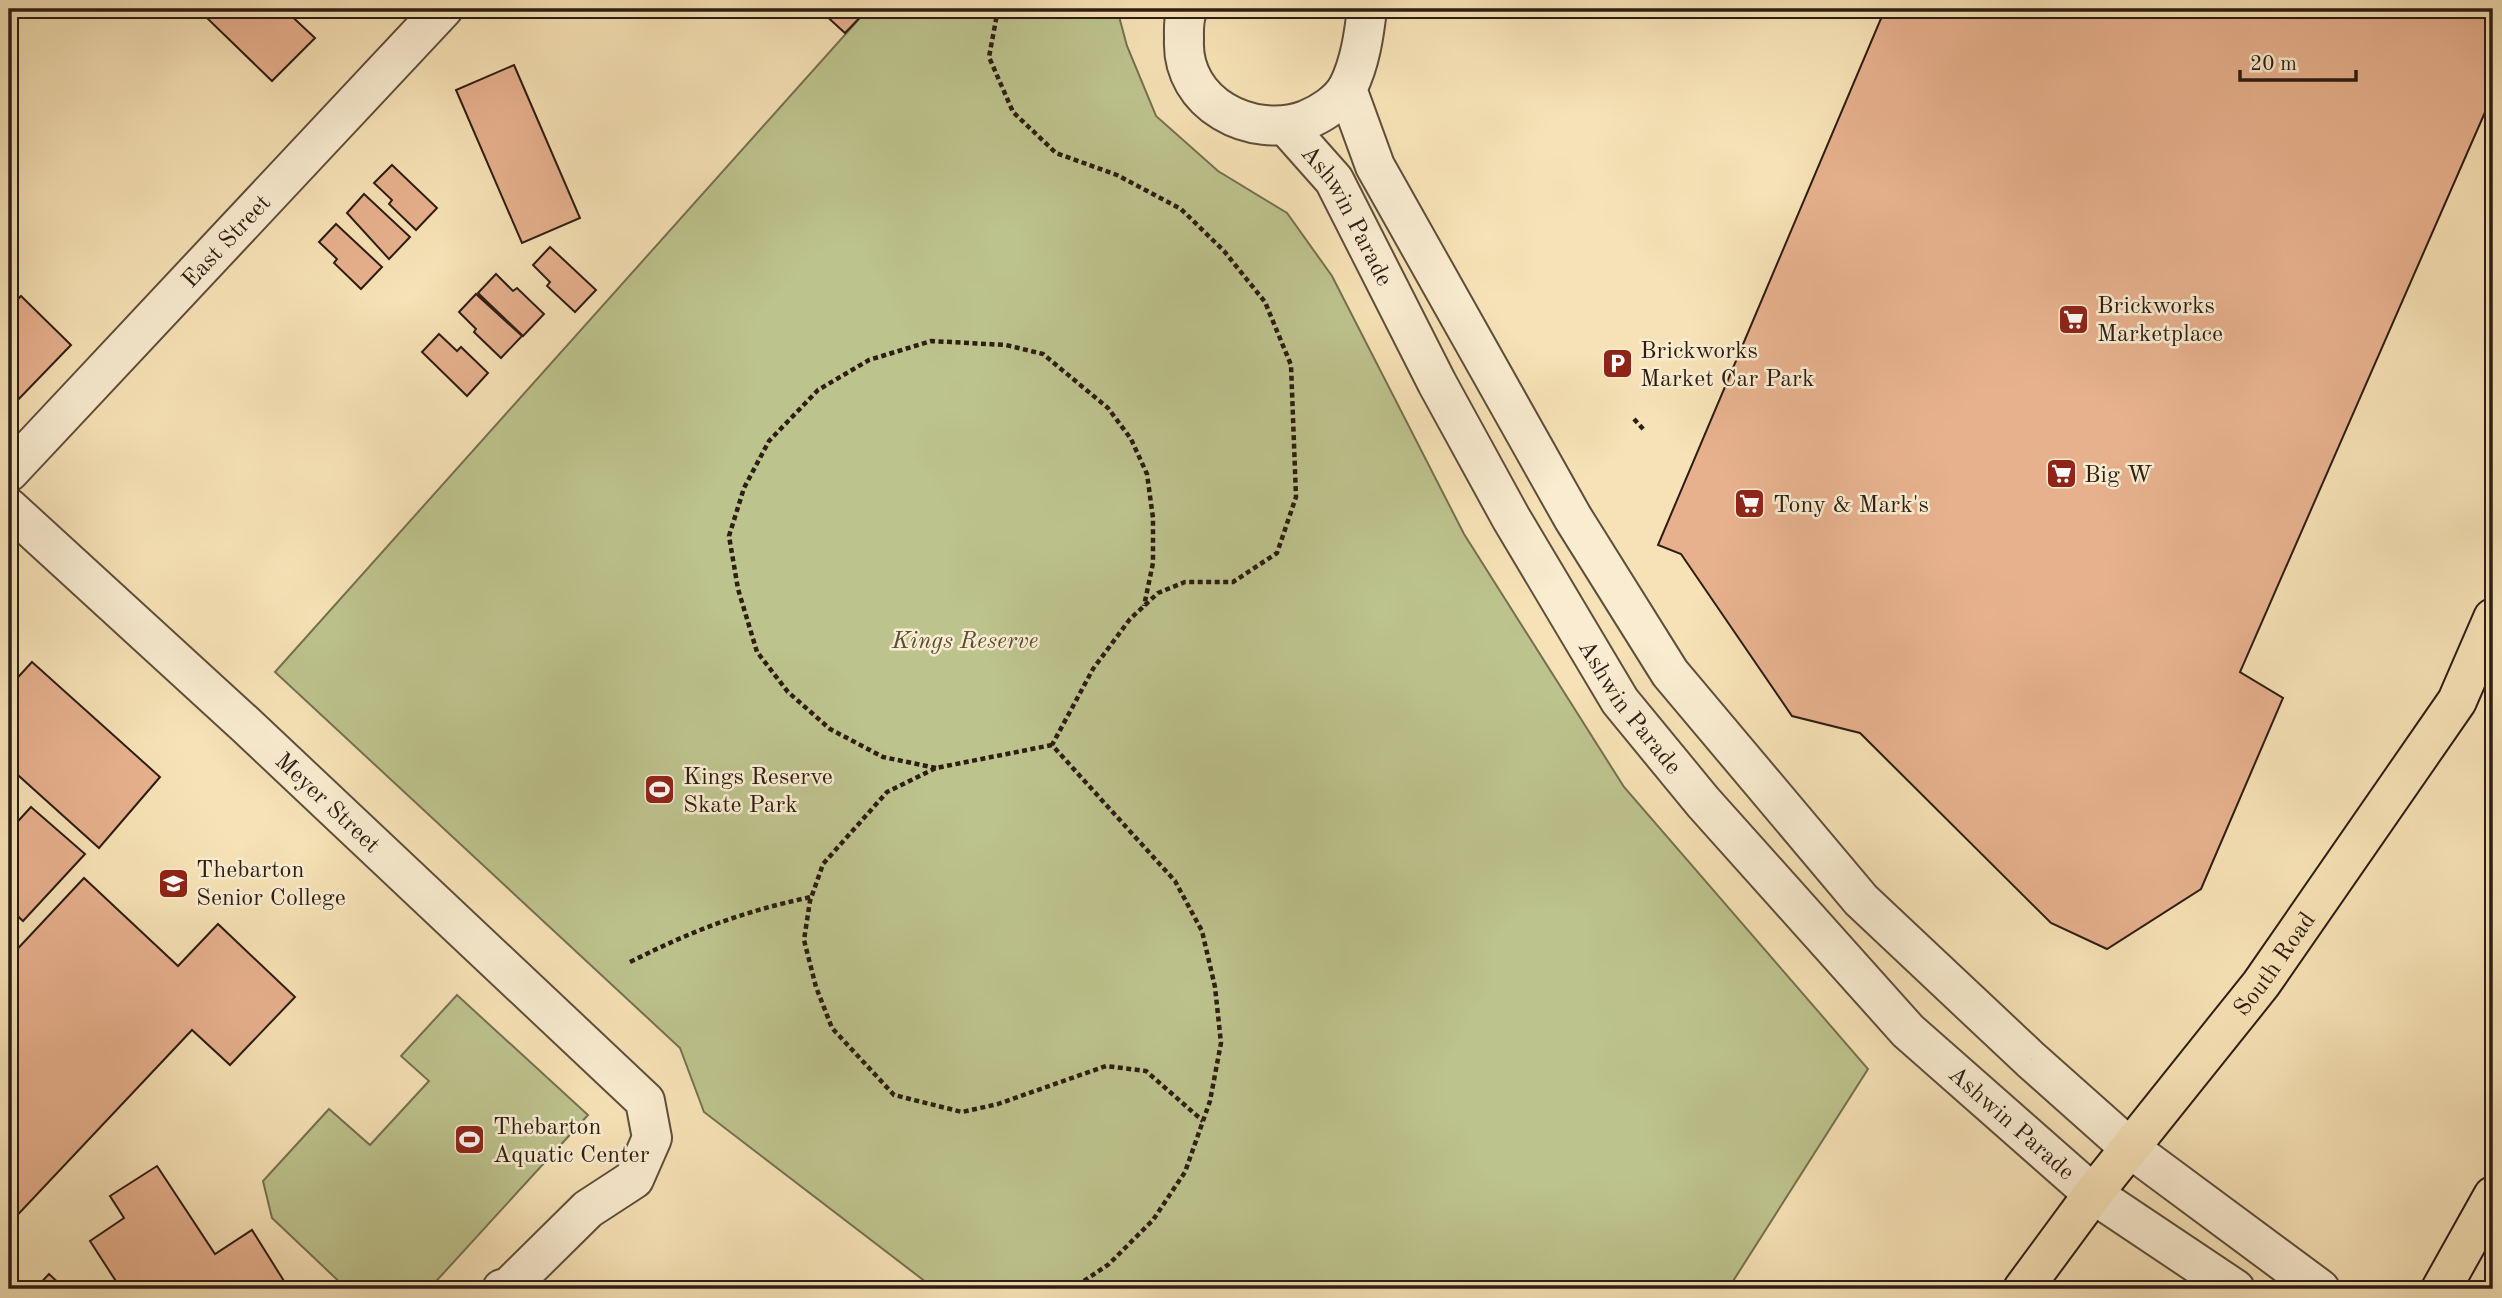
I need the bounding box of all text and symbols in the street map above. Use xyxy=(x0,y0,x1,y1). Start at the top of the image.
scale bar xyxy=(2240,38,2355,82)
text: 20 m xyxy=(2250,54,2297,75)
street label: Ashwin Parade xyxy=(1295,142,1396,290)
street label: East Street xyxy=(178,191,276,293)
place label: Brickworks Marketplace xyxy=(2097,295,2223,347)
supermarket icon: Brickworks Marketplace xyxy=(2057,302,2091,336)
place label: Brickworks Market Car Park xyxy=(1640,340,1814,392)
parking icon: Brickworks Market Car Park xyxy=(1600,347,1634,381)
supermarket icon: Big W xyxy=(2044,457,2078,491)
place label: Big W xyxy=(2084,464,2153,488)
supermarket icon: Tony & Mark's xyxy=(1733,487,1767,521)
place label: Tony & Mark's xyxy=(1773,494,1929,518)
park label: Kings Reserve xyxy=(891,630,1039,654)
street label: Ashwin Parade xyxy=(1573,637,1685,779)
street label: Meyer Street xyxy=(270,749,384,858)
place label: Kings Reserve Skate Park xyxy=(683,766,833,818)
sports icon: Kings Reserve Skate Park xyxy=(643,773,677,807)
place label: Thebarton Senior College xyxy=(196,859,346,911)
school or university icon: Thebarton Senior College xyxy=(156,866,190,900)
street label: South Road xyxy=(2230,909,2321,1021)
street label: Ashwin Parade xyxy=(1943,1062,2078,1186)
place label: Thebarton Aquatic Center xyxy=(493,1116,650,1168)
sports icon: Thebarton Aquatic Center xyxy=(453,1123,487,1157)

